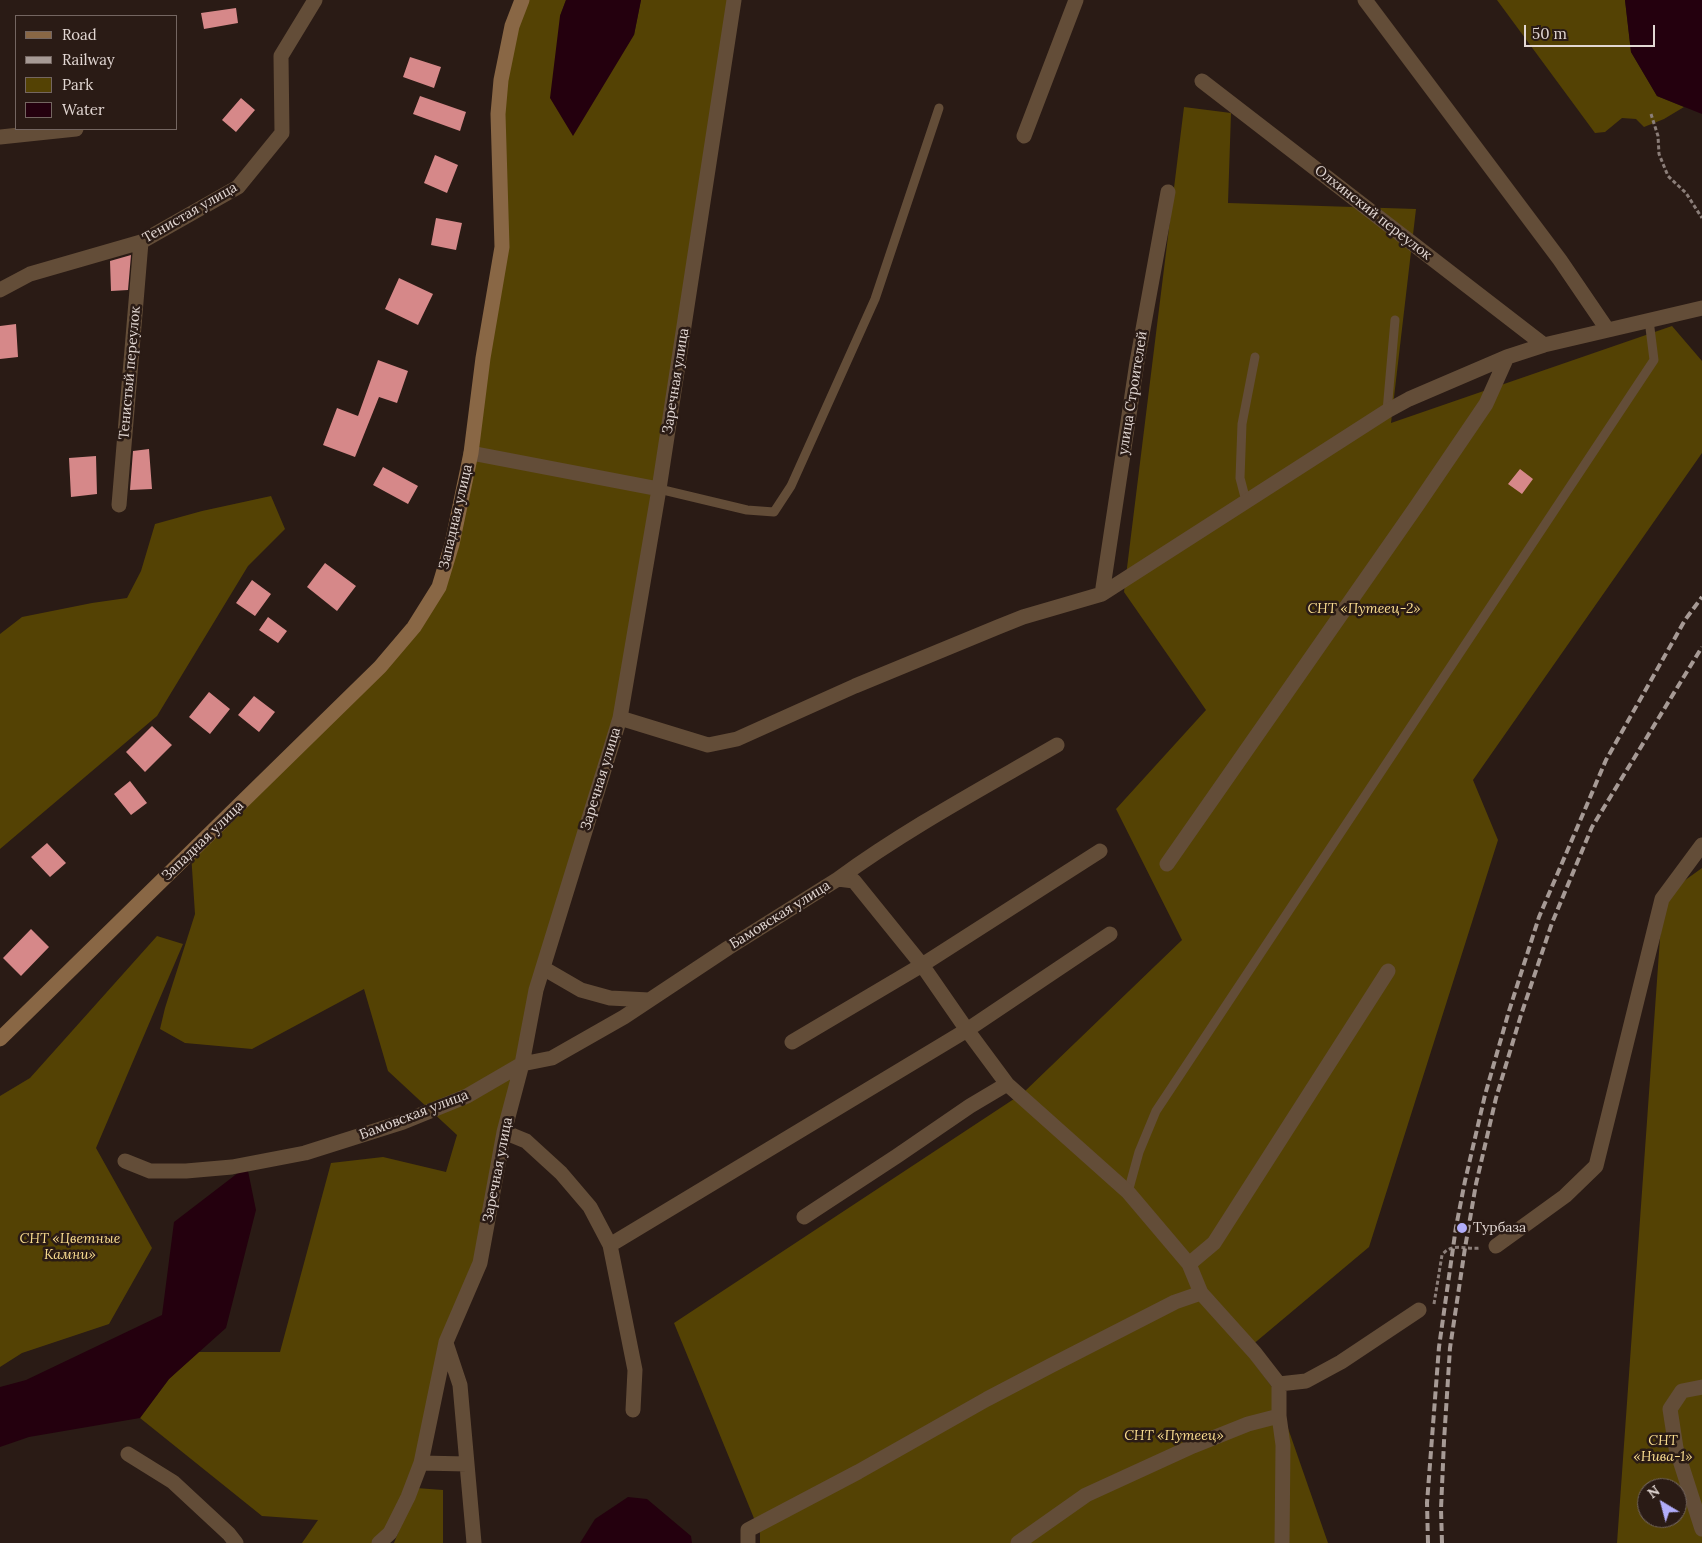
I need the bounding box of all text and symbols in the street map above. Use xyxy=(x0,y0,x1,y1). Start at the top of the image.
legend xyxy=(15,15,178,130)
scale bar xyxy=(1527,15,1658,47)
text: 50 m xyxy=(1532,24,1567,43)
text: Road xyxy=(62,25,97,44)
text: Railway xyxy=(62,50,115,69)
text: Park xyxy=(62,75,93,94)
text: Water xyxy=(62,100,104,119)
street label: Олхинский переулок xyxy=(1311,162,1435,264)
street label: Тенистая улица xyxy=(140,179,240,247)
street label: Тенистый переулок xyxy=(116,306,144,440)
street label: Заречная улица xyxy=(659,327,693,435)
street label: улица Строителей xyxy=(1115,330,1151,456)
street label: Западная улица xyxy=(436,463,476,571)
park label: СНТ «Путеец-2» xyxy=(1307,601,1421,617)
street label: Заречная улица xyxy=(577,725,625,833)
street label: Западная улица xyxy=(159,798,247,884)
street label: Бамовская улица xyxy=(727,877,833,953)
street label: Бамовская улица xyxy=(357,1086,471,1144)
street label: Заречная улица xyxy=(480,1116,516,1224)
place label: Турбаза xyxy=(1473,1220,1526,1236)
marker: Турбаза xyxy=(1455,1221,1469,1235)
park label: СНТ «Цветные Камни» xyxy=(20,1231,120,1264)
park label: СНТ «Путеец» xyxy=(1124,1428,1224,1444)
park label: СНТ «Нива-1» xyxy=(1633,1433,1693,1465)
north arrow xyxy=(1637,1478,1687,1528)
text: N xyxy=(1644,1481,1663,1502)

